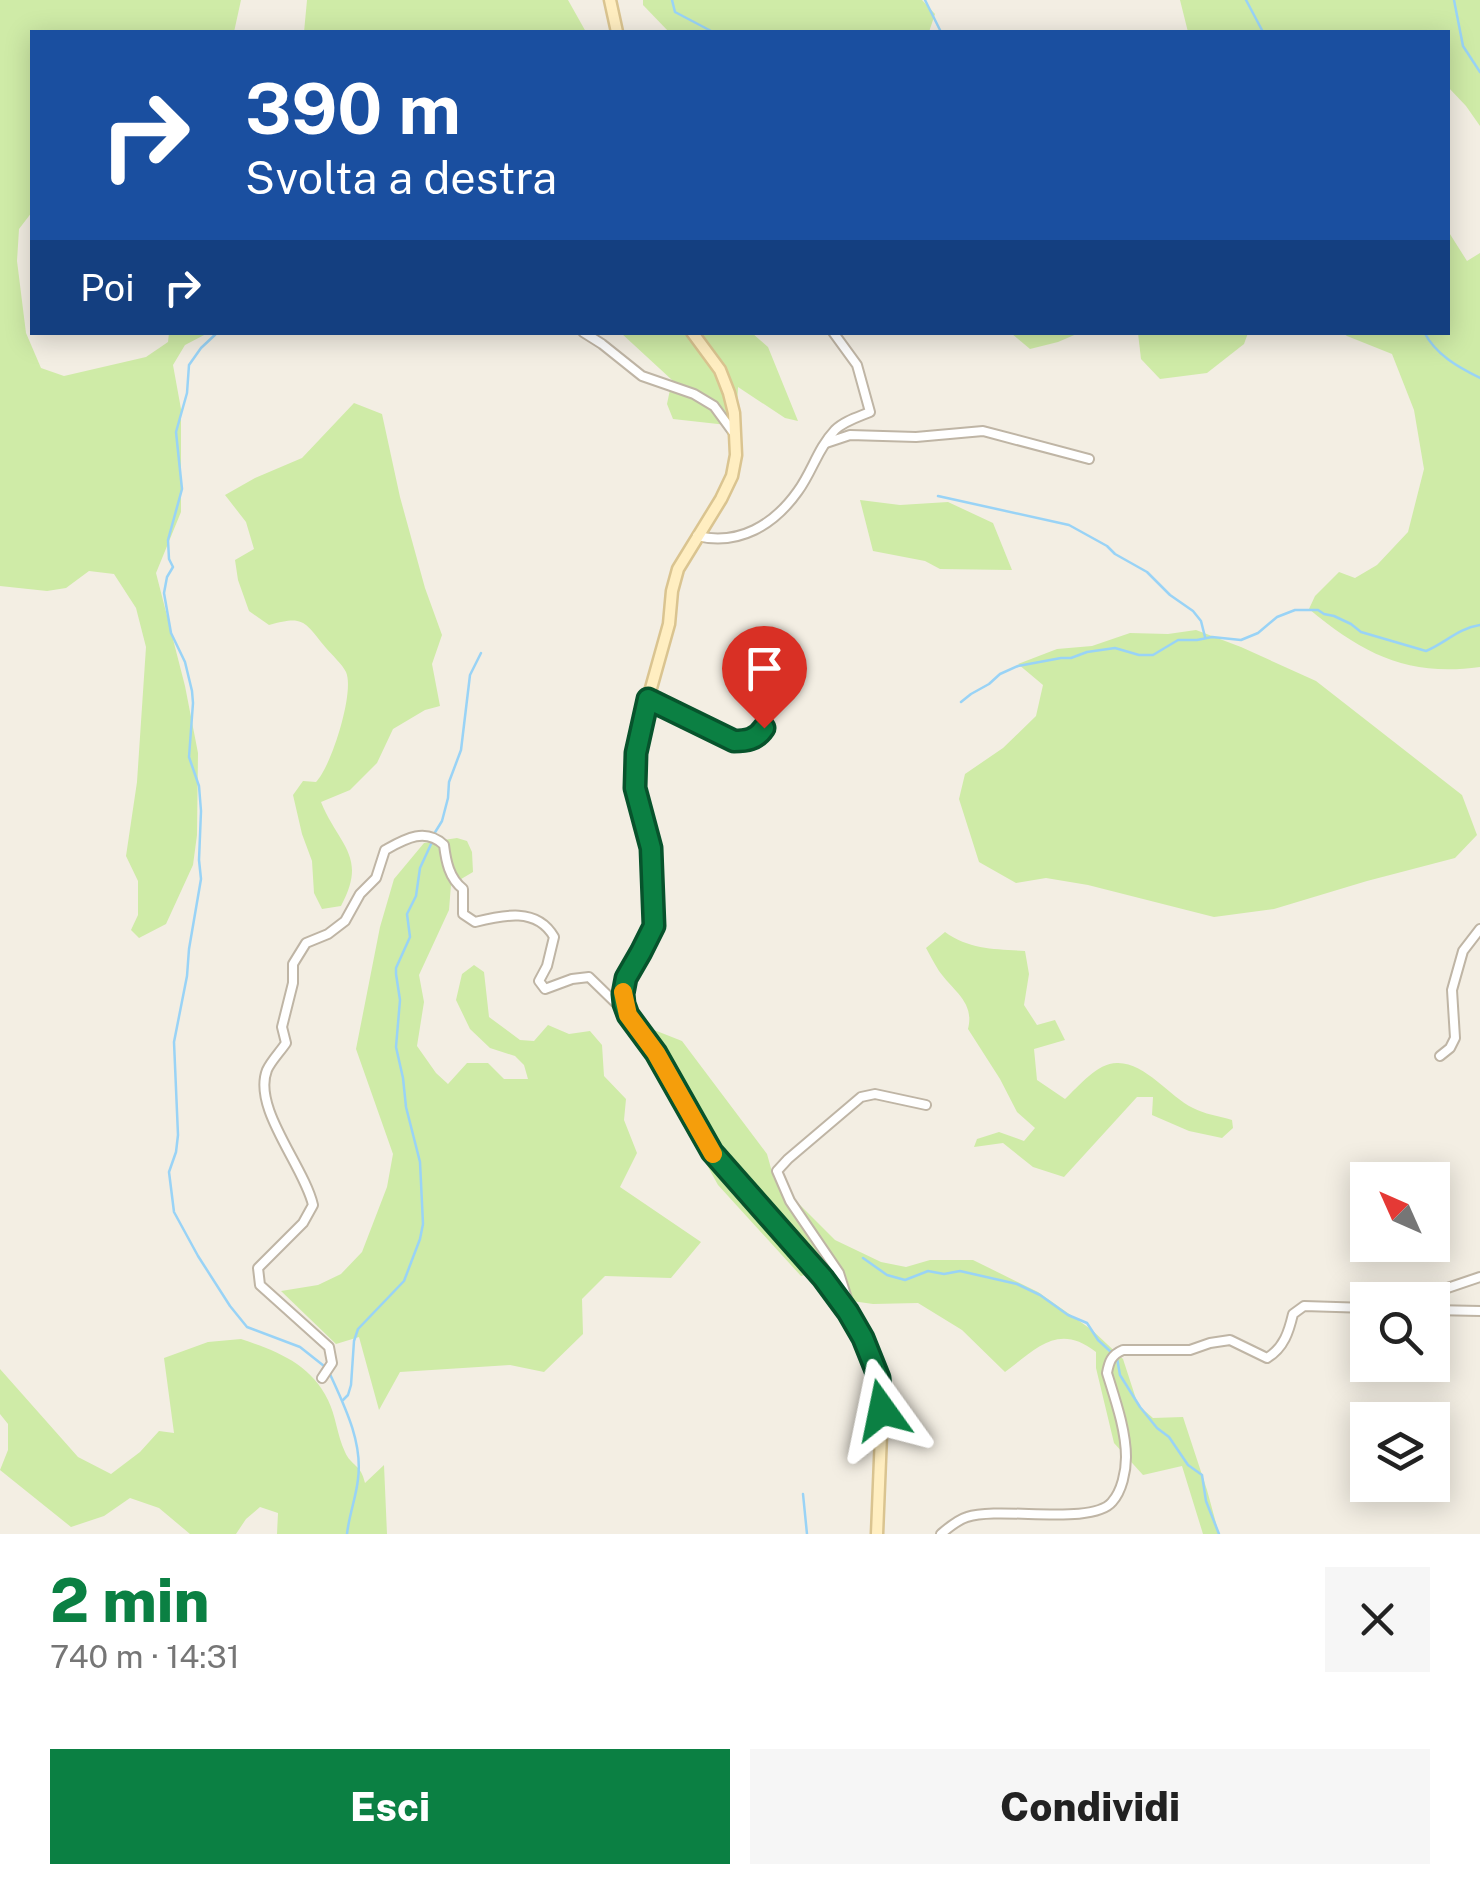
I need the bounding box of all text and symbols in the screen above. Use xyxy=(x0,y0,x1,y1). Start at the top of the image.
text: 390 m xyxy=(245,67,461,150)
icon: right xyxy=(80,70,210,200)
text: Svolta a destra xyxy=(245,151,557,204)
icon: right xyxy=(155,260,210,315)
text: Poi xyxy=(80,265,135,310)
pin xyxy=(722,626,807,729)
icon: arrive xyxy=(737,641,792,696)
north arrow xyxy=(1350,1162,1450,1262)
map controls xyxy=(1350,1162,1450,1502)
button: search xyxy=(1350,1282,1450,1382)
position arrow xyxy=(830,1358,934,1462)
button: layers xyxy=(1350,1402,1450,1502)
text: 2 min xyxy=(50,1565,209,1636)
button: close xyxy=(1325,1567,1430,1672)
text: 740 m · 14:31 xyxy=(50,1638,240,1675)
button: Esci xyxy=(50,1749,730,1864)
button: Condividi xyxy=(750,1749,1430,1864)

